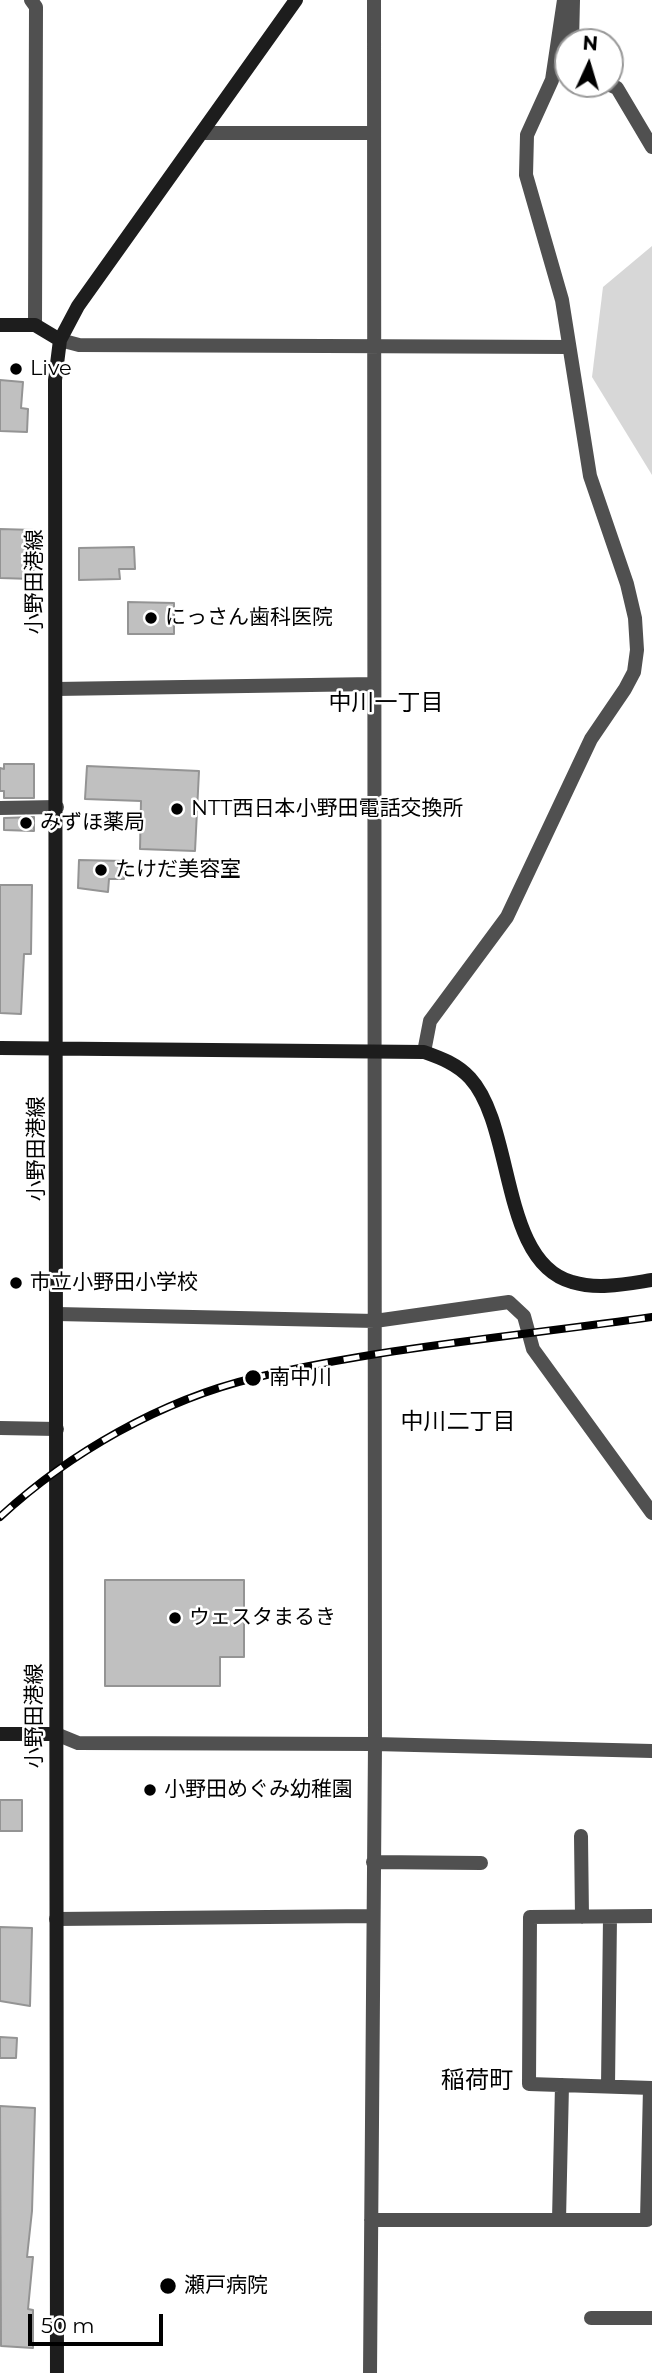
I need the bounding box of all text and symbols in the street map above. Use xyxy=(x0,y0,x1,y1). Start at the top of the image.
north arrow xyxy=(554,28,624,98)
text: N xyxy=(582,32,599,56)
place label: Live xyxy=(30,356,72,382)
marker: Live xyxy=(8,361,24,377)
street label: 小野田港線 xyxy=(22,530,48,634)
place label: にっさん歯科医院 xyxy=(165,605,333,631)
marker: にっさん歯科医院 xyxy=(143,610,159,626)
district label: 中川一丁目 xyxy=(329,689,443,717)
place label: NTT西日本小野田電話交換所 xyxy=(191,796,463,822)
marker: NTT西日本小野田電話交換所 xyxy=(169,801,185,817)
place label: みずほ薬局 xyxy=(40,810,145,836)
marker: みずほ薬局 xyxy=(18,815,34,831)
place label: たけだ美容室 xyxy=(115,857,241,883)
marker: たけだ美容室 xyxy=(93,862,109,878)
street label: 小野田港線 xyxy=(24,1097,50,1201)
place label: 市立小野田小学校 xyxy=(30,1270,198,1296)
marker: 市立小野田小学校 xyxy=(8,1275,24,1291)
place label: 南中川 xyxy=(269,1365,332,1391)
marker: 南中川 xyxy=(243,1368,263,1388)
district label: 中川二丁目 xyxy=(401,1408,515,1436)
place label: ウェスタまるき xyxy=(189,1605,336,1631)
marker: ウェスタまるき xyxy=(167,1610,183,1626)
street label: 小野田港線 xyxy=(22,1664,48,1768)
place label: 小野田めぐみ幼稚園 xyxy=(164,1777,353,1803)
marker: 小野田めぐみ幼稚園 xyxy=(142,1782,158,1798)
district label: 稲荷町 xyxy=(441,2067,513,2095)
place label: 瀬戸病院 xyxy=(184,2273,268,2299)
marker: 瀬戸病院 xyxy=(158,2276,178,2296)
scale bar xyxy=(32,2300,166,2344)
text: 50 m xyxy=(41,2313,95,2338)

